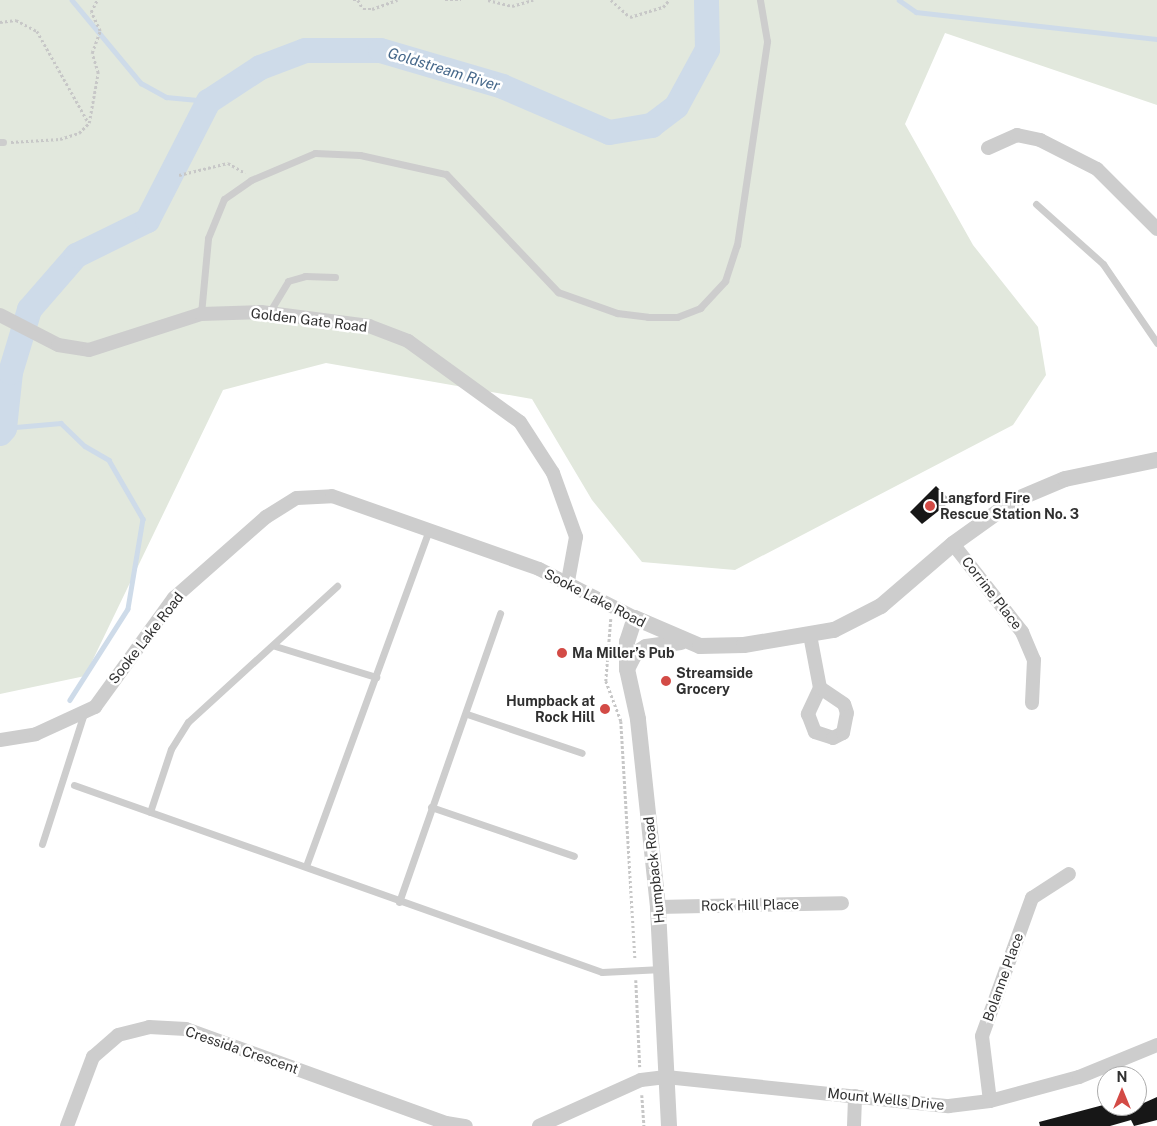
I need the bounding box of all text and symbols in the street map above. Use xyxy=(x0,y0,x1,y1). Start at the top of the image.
water label: Goldstream River xyxy=(386,43,502,95)
street label: Golden Gate Road xyxy=(250,305,368,335)
place label: Langford Fire Rescue Station No. 3 xyxy=(940,490,1079,522)
marker: Langford Fire Rescue Station No. 3 xyxy=(924,500,936,512)
street label: Corrine Place xyxy=(958,553,1026,633)
street label: Sooke Lake Road xyxy=(541,565,649,631)
street label: Sooke Lake Road xyxy=(105,589,187,687)
place label: Ma Miller’s Pub xyxy=(572,645,675,661)
marker: Ma Miller’s Pub xyxy=(556,647,568,659)
place label: Streamside Grocery xyxy=(676,665,753,698)
marker: Streamside Grocery xyxy=(660,675,672,687)
place label: Humpback at Rock Hill xyxy=(506,693,595,726)
marker: Humpback at Rock Hill xyxy=(599,703,611,715)
street label: Humpback Road xyxy=(640,816,668,924)
street label: Rock Hill Place xyxy=(701,896,799,914)
street label: Bolanne Place xyxy=(979,930,1027,1024)
street label: Cressida Crescent xyxy=(183,1023,301,1077)
north arrow xyxy=(1097,1066,1147,1116)
text: N xyxy=(1117,1069,1127,1085)
street label: Mount Wells Drive xyxy=(827,1084,945,1114)

